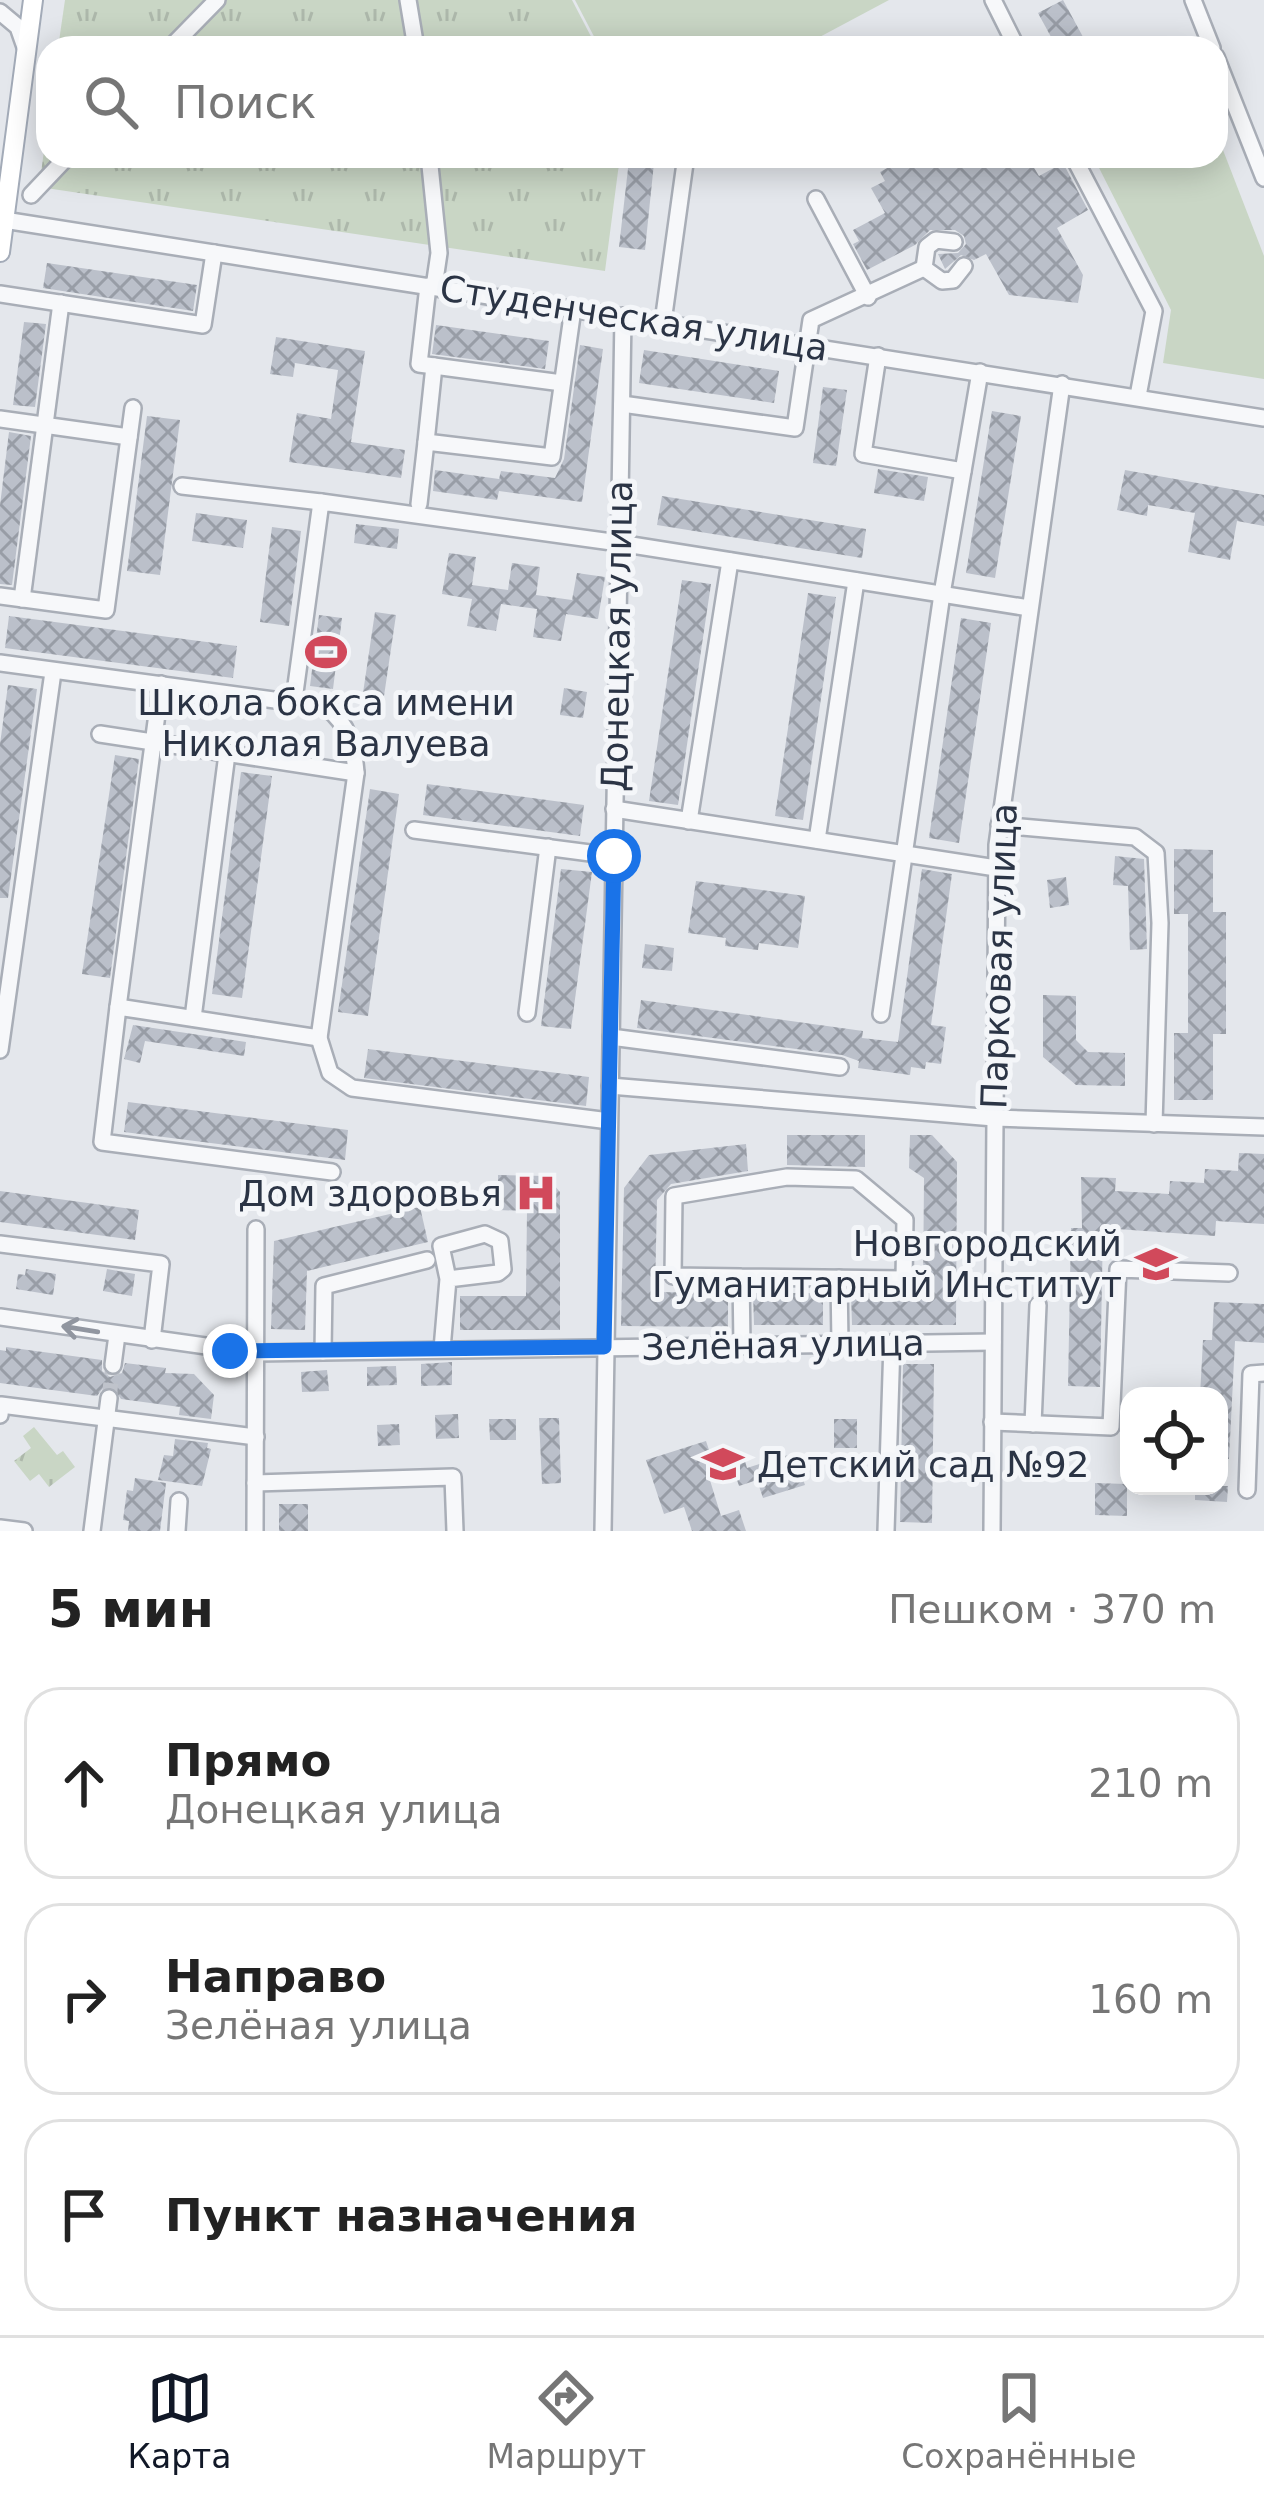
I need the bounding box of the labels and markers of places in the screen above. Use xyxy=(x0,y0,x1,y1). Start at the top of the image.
sports icon: Школа бокса имени Николая Валуева xyxy=(303,629,349,675)
place label: Школа бокса имени Николая Валуева xyxy=(137,682,515,764)
hospital icon: Дом здоровья xyxy=(513,1170,559,1216)
place label: Дом здоровья xyxy=(238,1173,502,1214)
place label: Новгородский Гуманитарный Институт xyxy=(652,1223,1122,1305)
school or university icon: Новгородский Гуманитарный Институт xyxy=(1133,1241,1179,1287)
school or university icon: Детский сад №92 xyxy=(700,1441,746,1487)
place label: Детский сад №92 xyxy=(757,1444,1089,1485)

